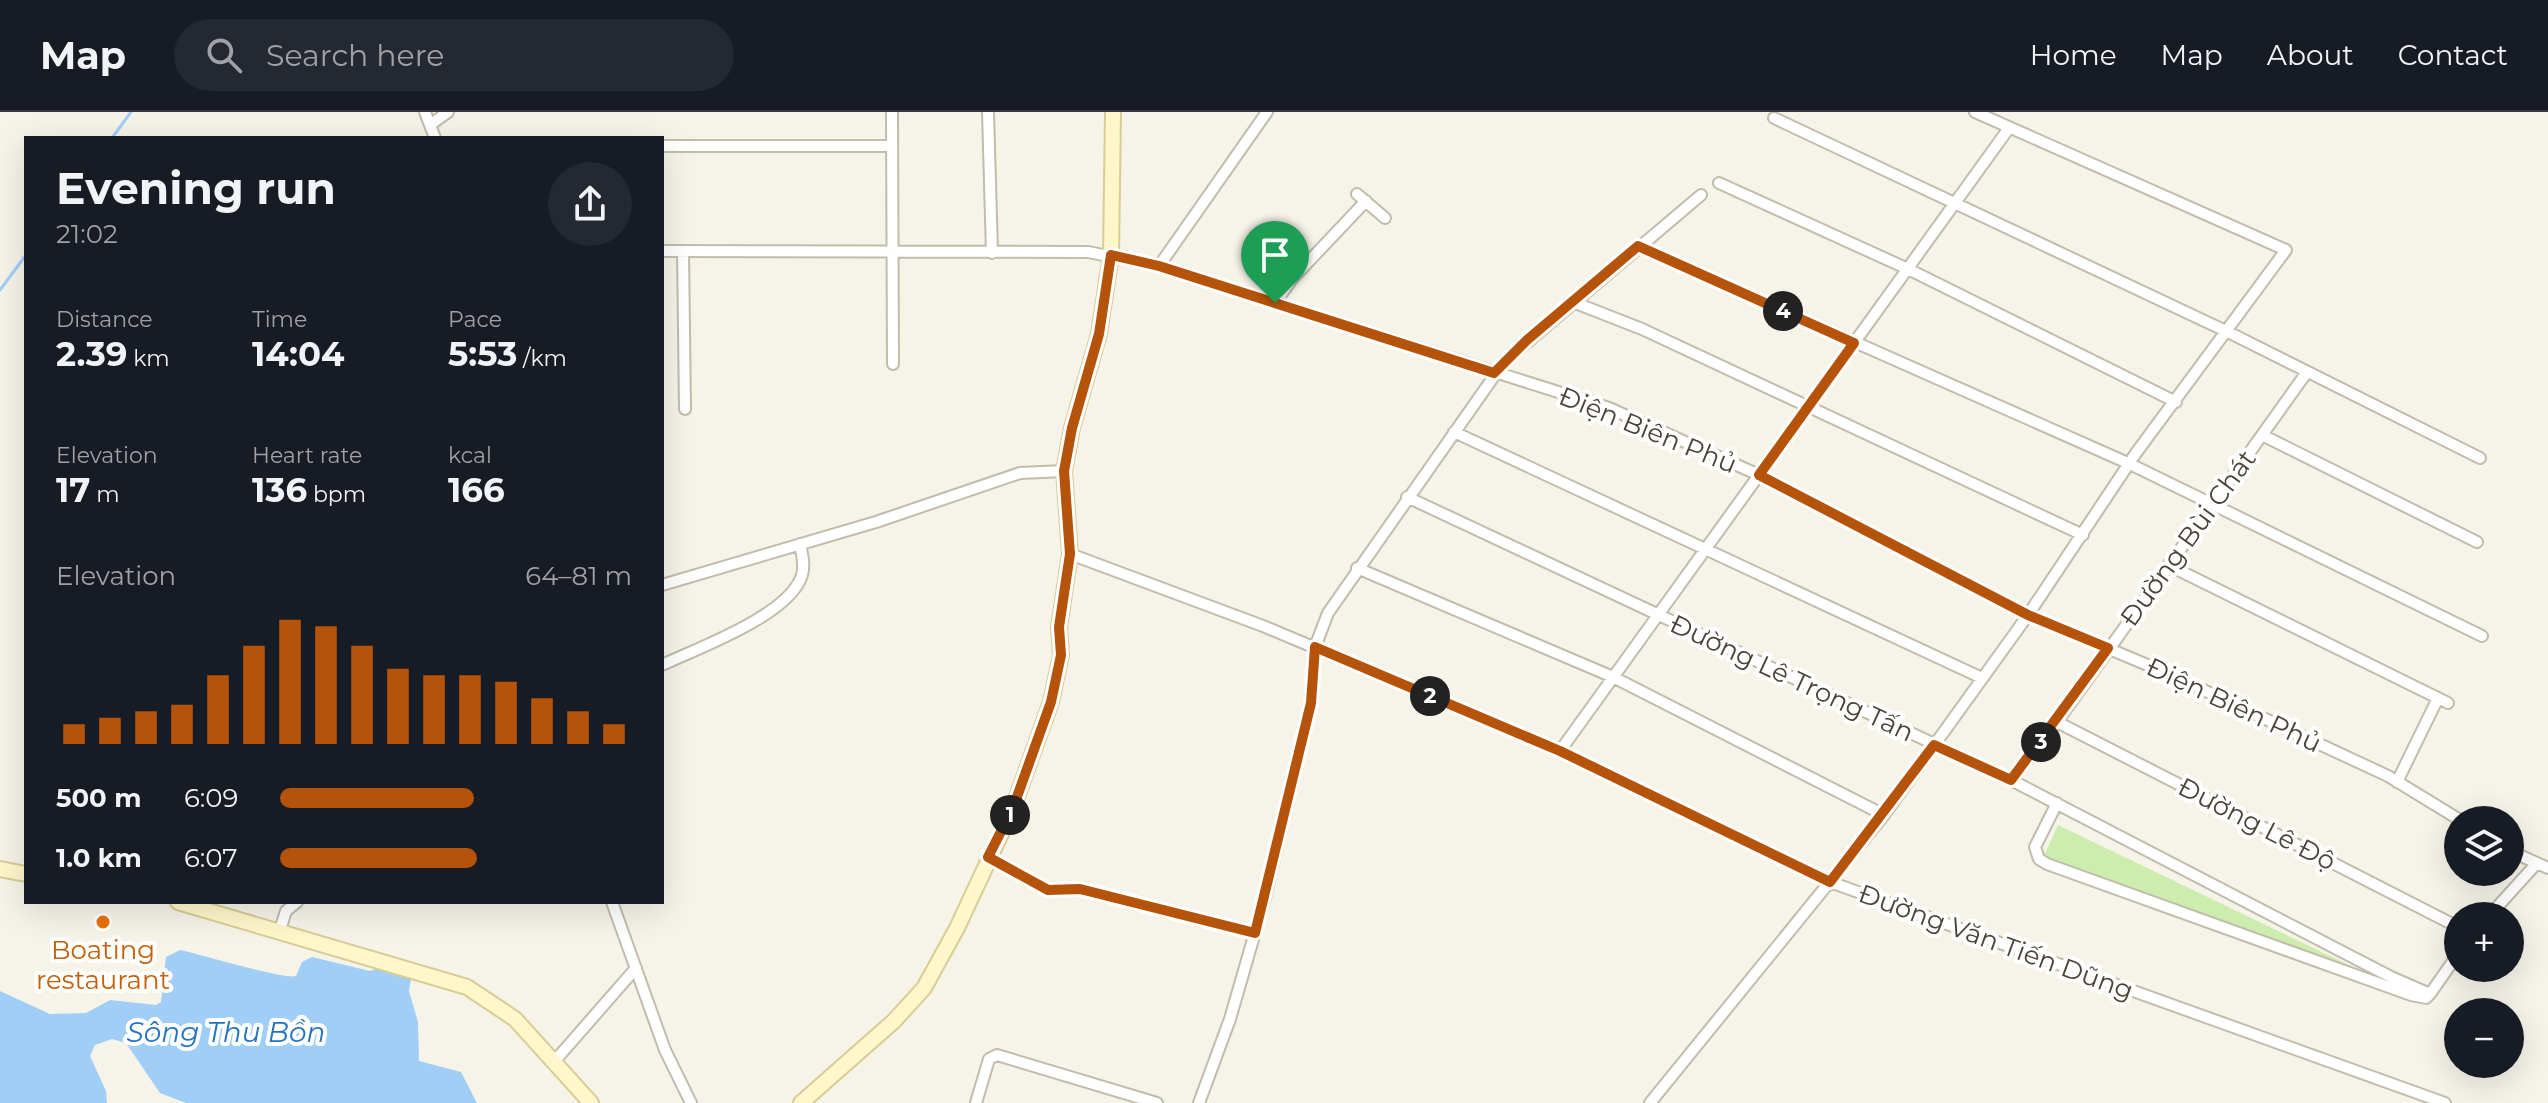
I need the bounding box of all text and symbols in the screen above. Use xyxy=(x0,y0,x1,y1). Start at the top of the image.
search box xyxy=(174,19,734,91)
text: Map xyxy=(40,32,126,79)
icon: search xyxy=(202,33,246,77)
text: Search here xyxy=(266,37,444,74)
text: Home xyxy=(2030,38,2117,72)
text: Map xyxy=(2161,38,2223,72)
text: About xyxy=(2267,38,2354,72)
text: Contact xyxy=(2398,38,2508,72)
text: Evening run xyxy=(56,161,336,215)
button: share xyxy=(548,162,632,246)
text: 21:02 xyxy=(56,218,118,250)
pin xyxy=(1241,221,1309,303)
icon: arrive xyxy=(1253,233,1297,277)
pin: 4 xyxy=(1763,291,1803,331)
text: 4 xyxy=(1775,297,1791,324)
text: Distance xyxy=(56,306,153,333)
text: Time xyxy=(252,306,307,333)
text: Pace xyxy=(448,306,502,333)
text: 2.39 xyxy=(56,333,127,375)
text: 14:04 xyxy=(252,333,344,375)
text: 5:53 xyxy=(448,333,517,375)
text: km xyxy=(127,345,170,372)
text: /km xyxy=(517,345,567,372)
street label: Điện Biên Phủ xyxy=(1554,380,1742,480)
text: Elevation xyxy=(56,442,158,469)
text: Heart rate xyxy=(252,442,362,469)
text: kcal xyxy=(448,442,492,469)
street label: Đường Bùi Chát xyxy=(2113,444,2263,632)
text: 17 xyxy=(56,469,90,511)
text: 136 xyxy=(252,469,307,511)
text: 166 xyxy=(448,469,505,511)
text: m xyxy=(90,481,120,508)
text: bpm xyxy=(307,481,366,508)
text: Elevation xyxy=(56,560,176,592)
text: 64–81 m xyxy=(525,560,632,592)
street label: Đường Lê Trọng Tấn xyxy=(1665,607,1919,749)
street label: Điện Biên Phủ xyxy=(2142,651,2326,759)
pin: 2 xyxy=(1410,676,1450,716)
text: 2 xyxy=(1424,682,1436,709)
pin: 3 xyxy=(2021,722,2061,762)
text: 3 xyxy=(2034,728,2048,755)
street label: Đường Lê Độ xyxy=(2173,771,2341,877)
text: 500 m xyxy=(56,782,141,814)
text: 6:09 xyxy=(184,782,238,814)
pin: 1 xyxy=(990,795,1030,835)
text: 1 xyxy=(1006,801,1014,828)
map controls xyxy=(2444,806,2524,1078)
button: layers xyxy=(2444,806,2524,886)
text: 1.0 km xyxy=(56,842,142,874)
text: 6:07 xyxy=(184,842,238,874)
street label: Đường Văn Tiến Dũng xyxy=(1854,877,2138,1007)
button: + xyxy=(2444,902,2524,982)
marker: Boating restaurant xyxy=(94,913,112,931)
place label: Boating restaurant xyxy=(36,934,170,996)
button: − xyxy=(2444,998,2524,1078)
water label: Sông Thu Bồn xyxy=(127,1015,325,1049)

